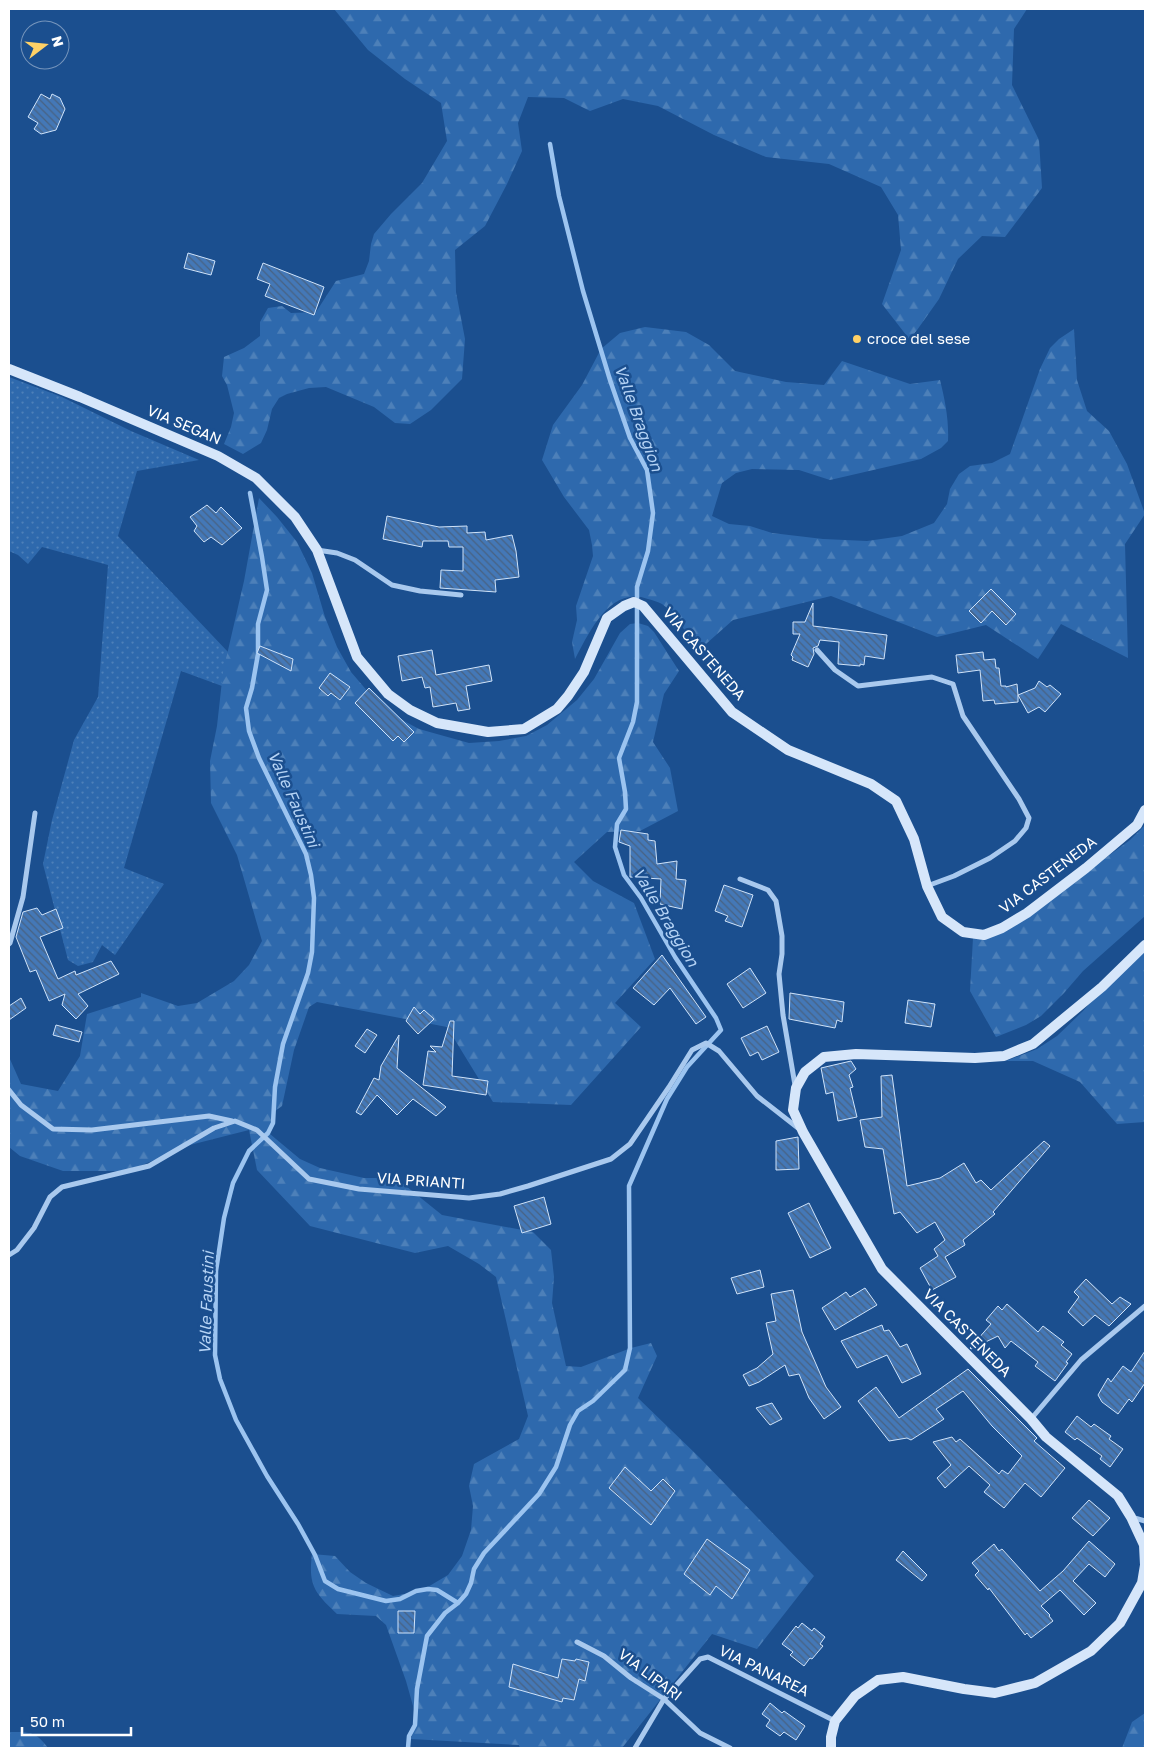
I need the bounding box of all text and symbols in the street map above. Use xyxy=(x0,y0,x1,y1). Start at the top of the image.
north arrow xyxy=(20,20,70,70)
text: N xyxy=(48,34,68,49)
place label: croce del sese xyxy=(867,329,971,347)
marker: croce del sese xyxy=(851,333,863,345)
water label: Valle Braggion xyxy=(611,362,668,475)
street label: VIA SEGAN xyxy=(145,400,224,448)
street label: VIA CASTENEDA xyxy=(660,603,750,703)
water label: Valle Faustini xyxy=(264,748,325,852)
street label: VIA CASTENEDA xyxy=(995,832,1100,917)
water label: Valle Braggion xyxy=(629,864,704,971)
street label: VIA PRIANTI xyxy=(376,1168,466,1192)
water label: Valle Faustini xyxy=(194,1249,218,1355)
street label: VIA CASTENEDA xyxy=(920,1285,1015,1380)
street label: VIA PANAREA xyxy=(716,1641,812,1700)
street label: VIA LIPARI xyxy=(615,1644,686,1704)
scale bar xyxy=(22,1704,131,1736)
text: 50 m xyxy=(30,1712,65,1730)

